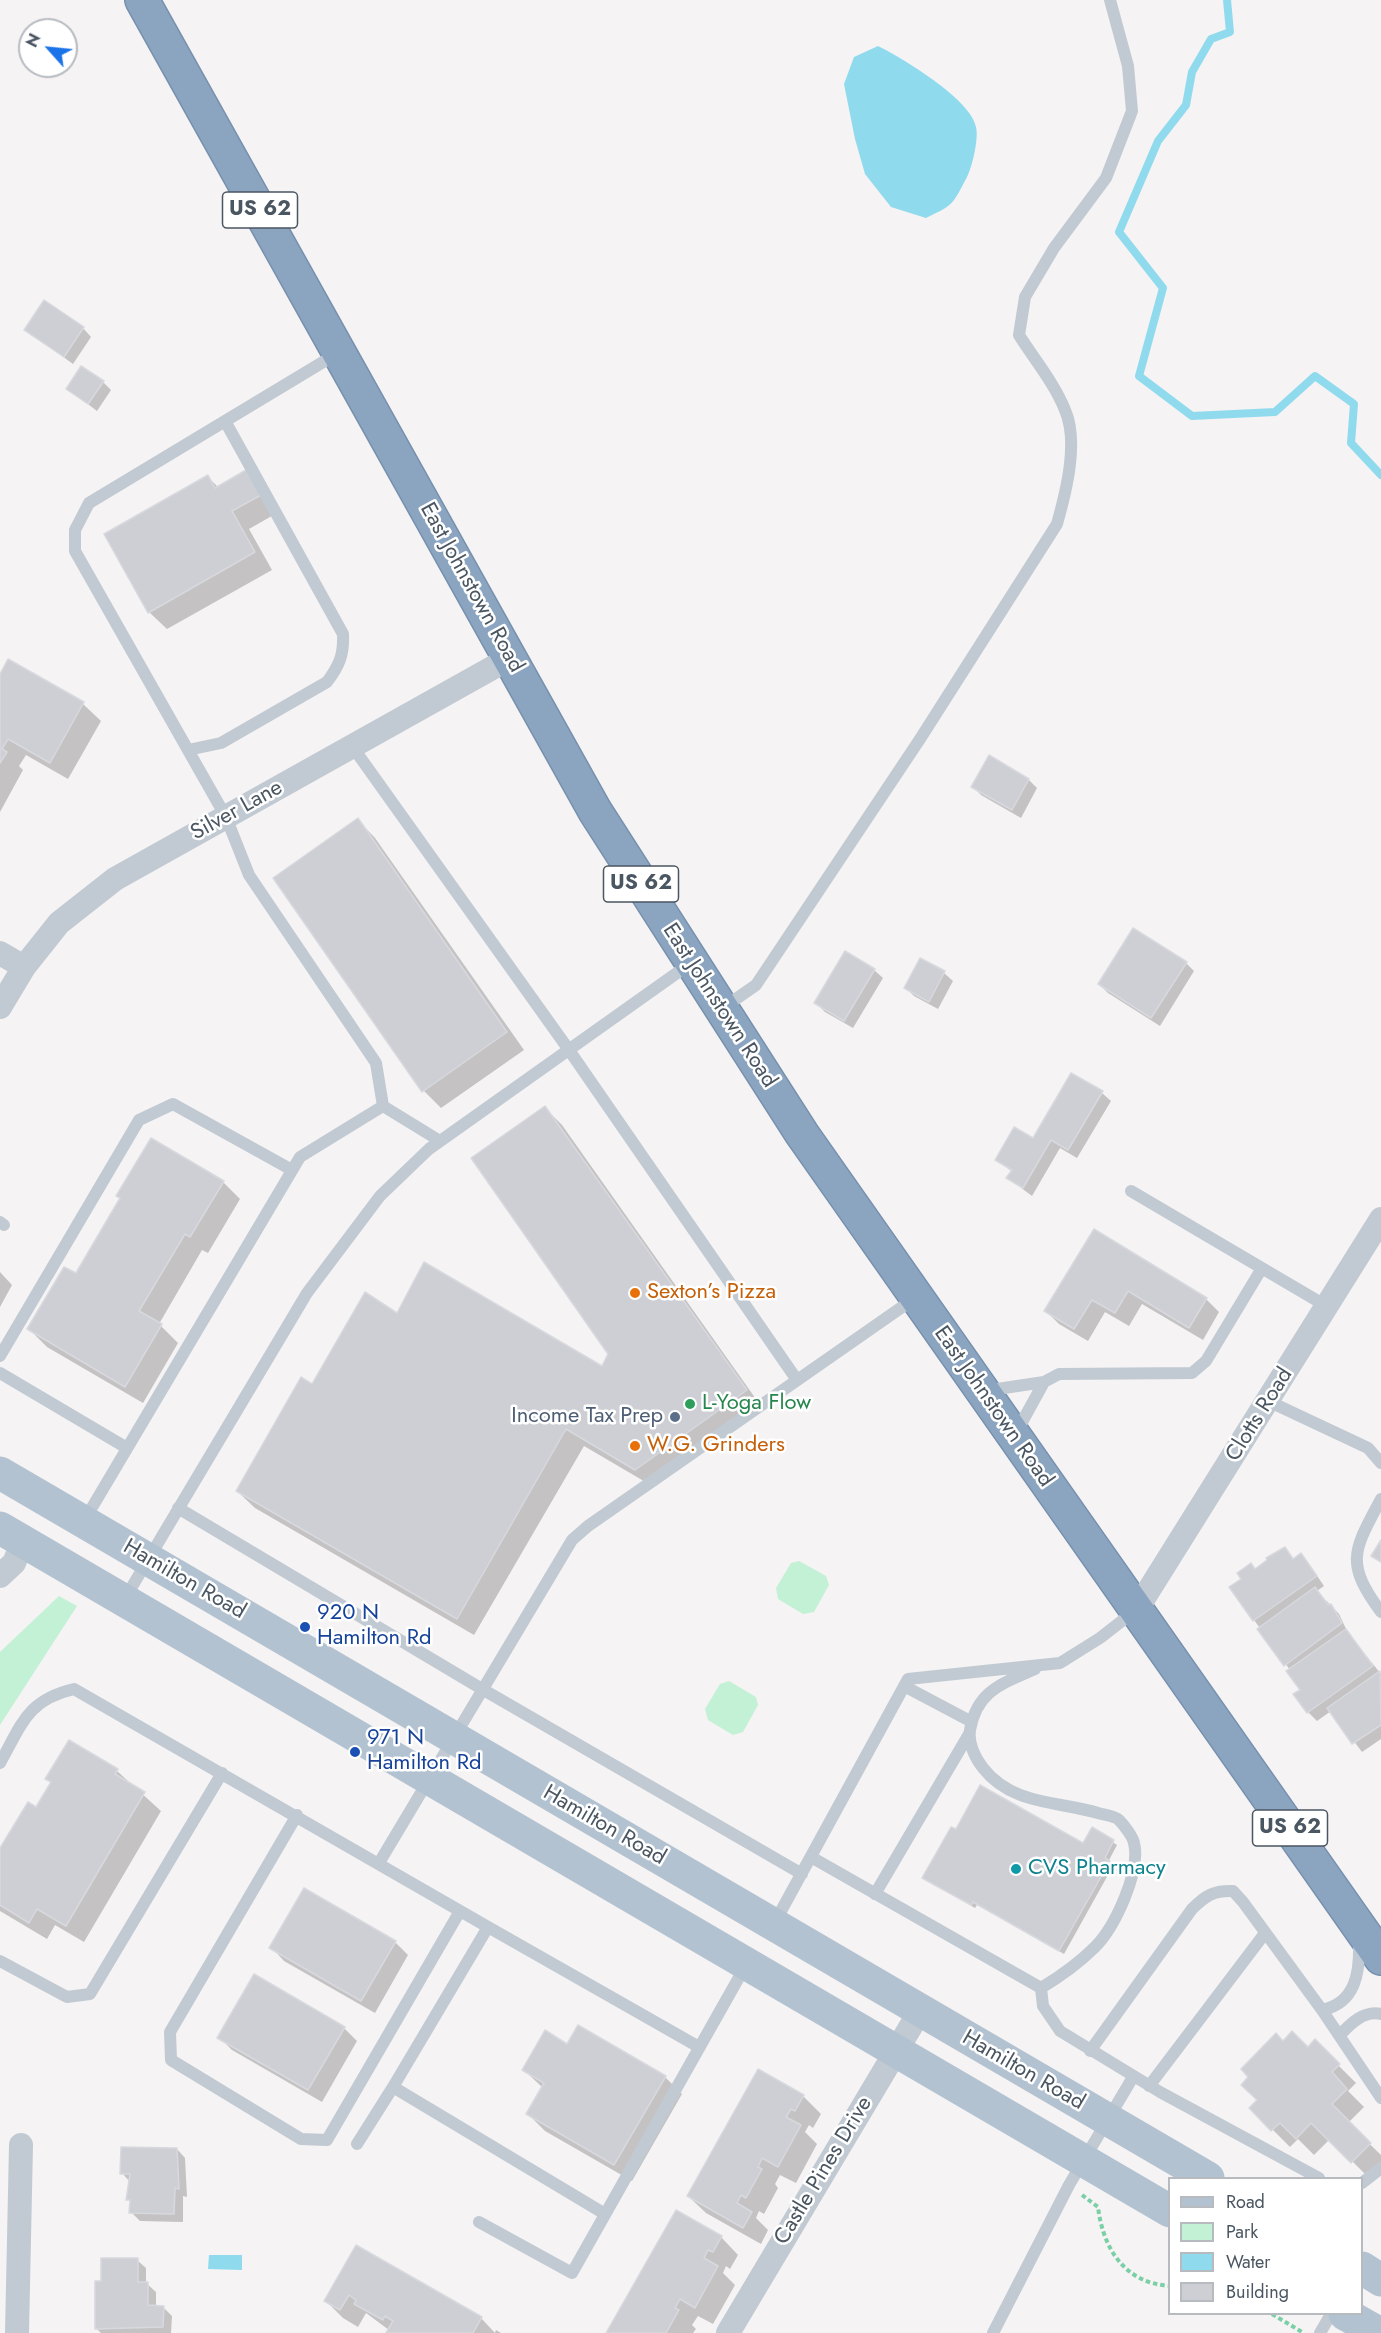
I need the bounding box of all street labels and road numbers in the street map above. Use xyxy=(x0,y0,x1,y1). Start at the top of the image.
road number: US 62 xyxy=(222,192,298,228)
street label: East Johnstown Road xyxy=(413,498,529,678)
street label: Silver Lane xyxy=(186,775,288,847)
road number: US 62 xyxy=(604,866,678,902)
street label: East Johnstown Road xyxy=(656,919,782,1093)
street label: East Johnstown Road xyxy=(928,1322,1058,1492)
street label: Clotts Road xyxy=(1221,1363,1299,1467)
street label: Hamilton Road xyxy=(118,1534,250,1626)
street label: Hamilton Road xyxy=(538,1780,670,1872)
road number: US 62 xyxy=(1252,1810,1328,1846)
street label: Hamilton Road xyxy=(957,2025,1089,2117)
street label: Castle Pines Drive xyxy=(769,2092,879,2250)

